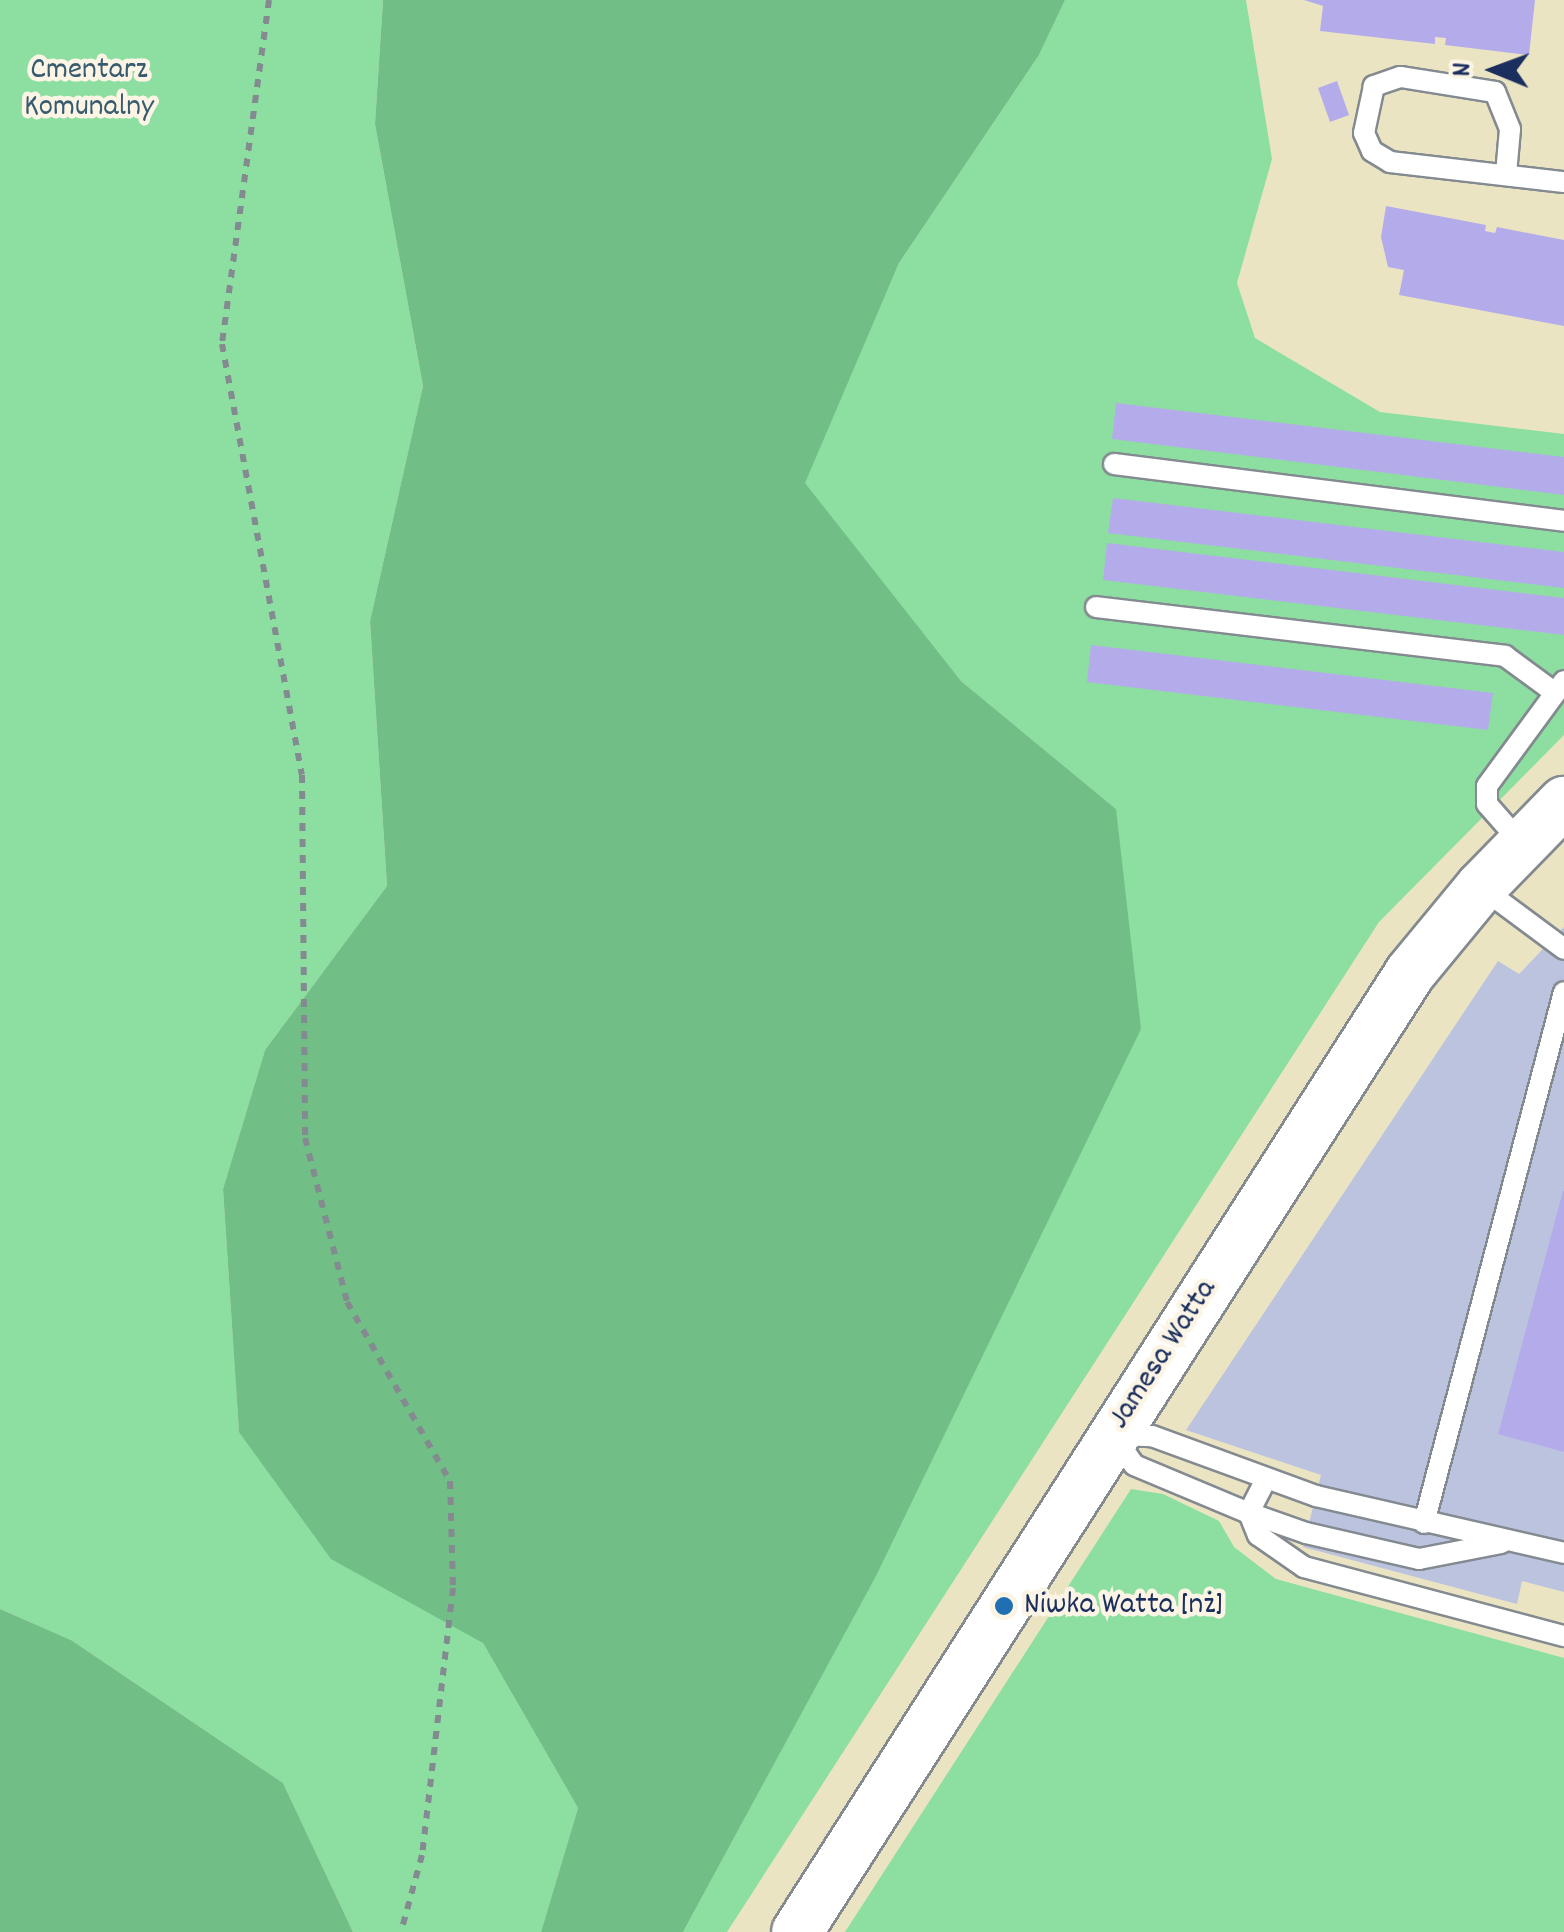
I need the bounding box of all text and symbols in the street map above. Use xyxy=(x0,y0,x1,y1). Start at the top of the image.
north arrow xyxy=(1444,20,1544,120)
park label: Cmentarz Komunalny xyxy=(24,53,154,128)
text: N xyxy=(1444,62,1484,77)
street label: Jamesa Watta xyxy=(1101,1273,1227,1437)
place label: Niwka Watta [nż] xyxy=(1024,1587,1223,1625)
marker: Niwka Watta [nż] xyxy=(993,1595,1015,1617)

